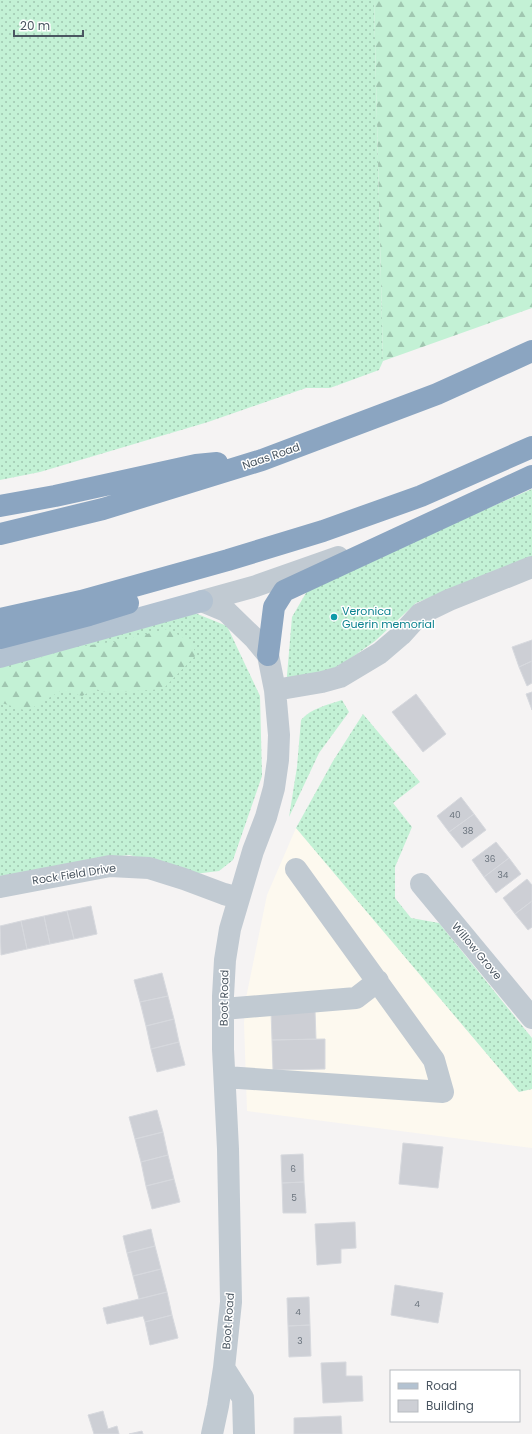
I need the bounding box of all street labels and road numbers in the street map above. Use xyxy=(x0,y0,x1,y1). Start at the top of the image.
street label: Naas Road xyxy=(240,439,302,473)
street label: Rock Field Drive xyxy=(31,859,117,889)
street label: Willow Grove xyxy=(448,919,506,983)
street label: Boot Road xyxy=(216,970,232,1026)
street label: Boot Road xyxy=(218,1292,238,1350)

